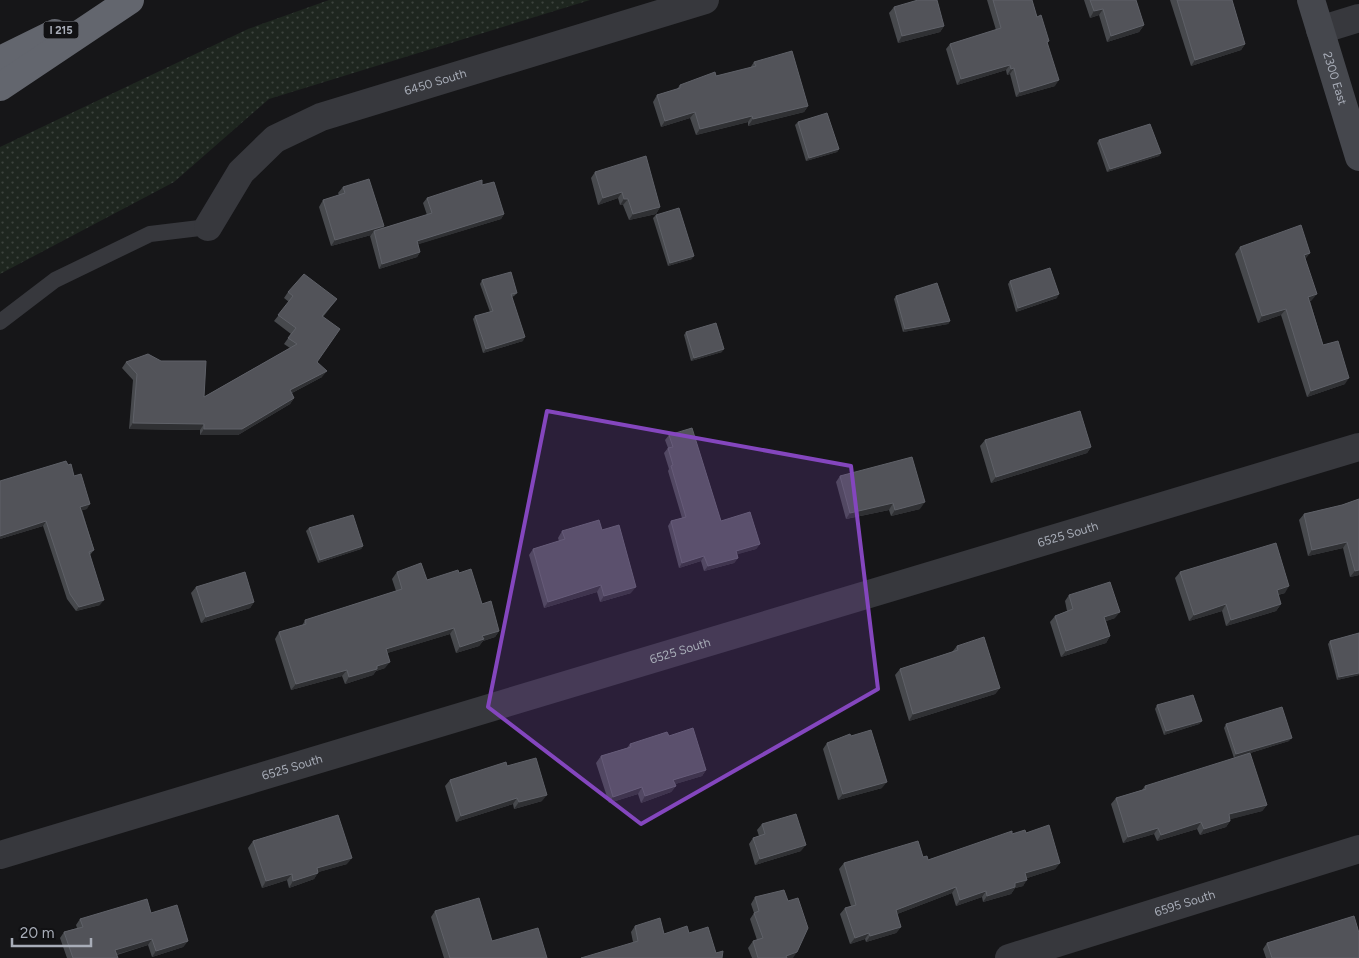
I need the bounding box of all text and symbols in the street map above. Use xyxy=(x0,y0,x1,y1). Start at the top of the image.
road number: I 215 xyxy=(44,22,78,38)
street label: 2300 East xyxy=(1320,50,1350,107)
street label: 6450 South xyxy=(403,66,468,98)
street label: 6525 South xyxy=(1036,519,1100,550)
street label: 6525 South xyxy=(648,635,712,667)
street label: 6525 South xyxy=(260,752,324,783)
street label: 6595 South xyxy=(1153,887,1217,919)
scale bar xyxy=(12,916,91,948)
text: 20 m xyxy=(20,924,54,942)

